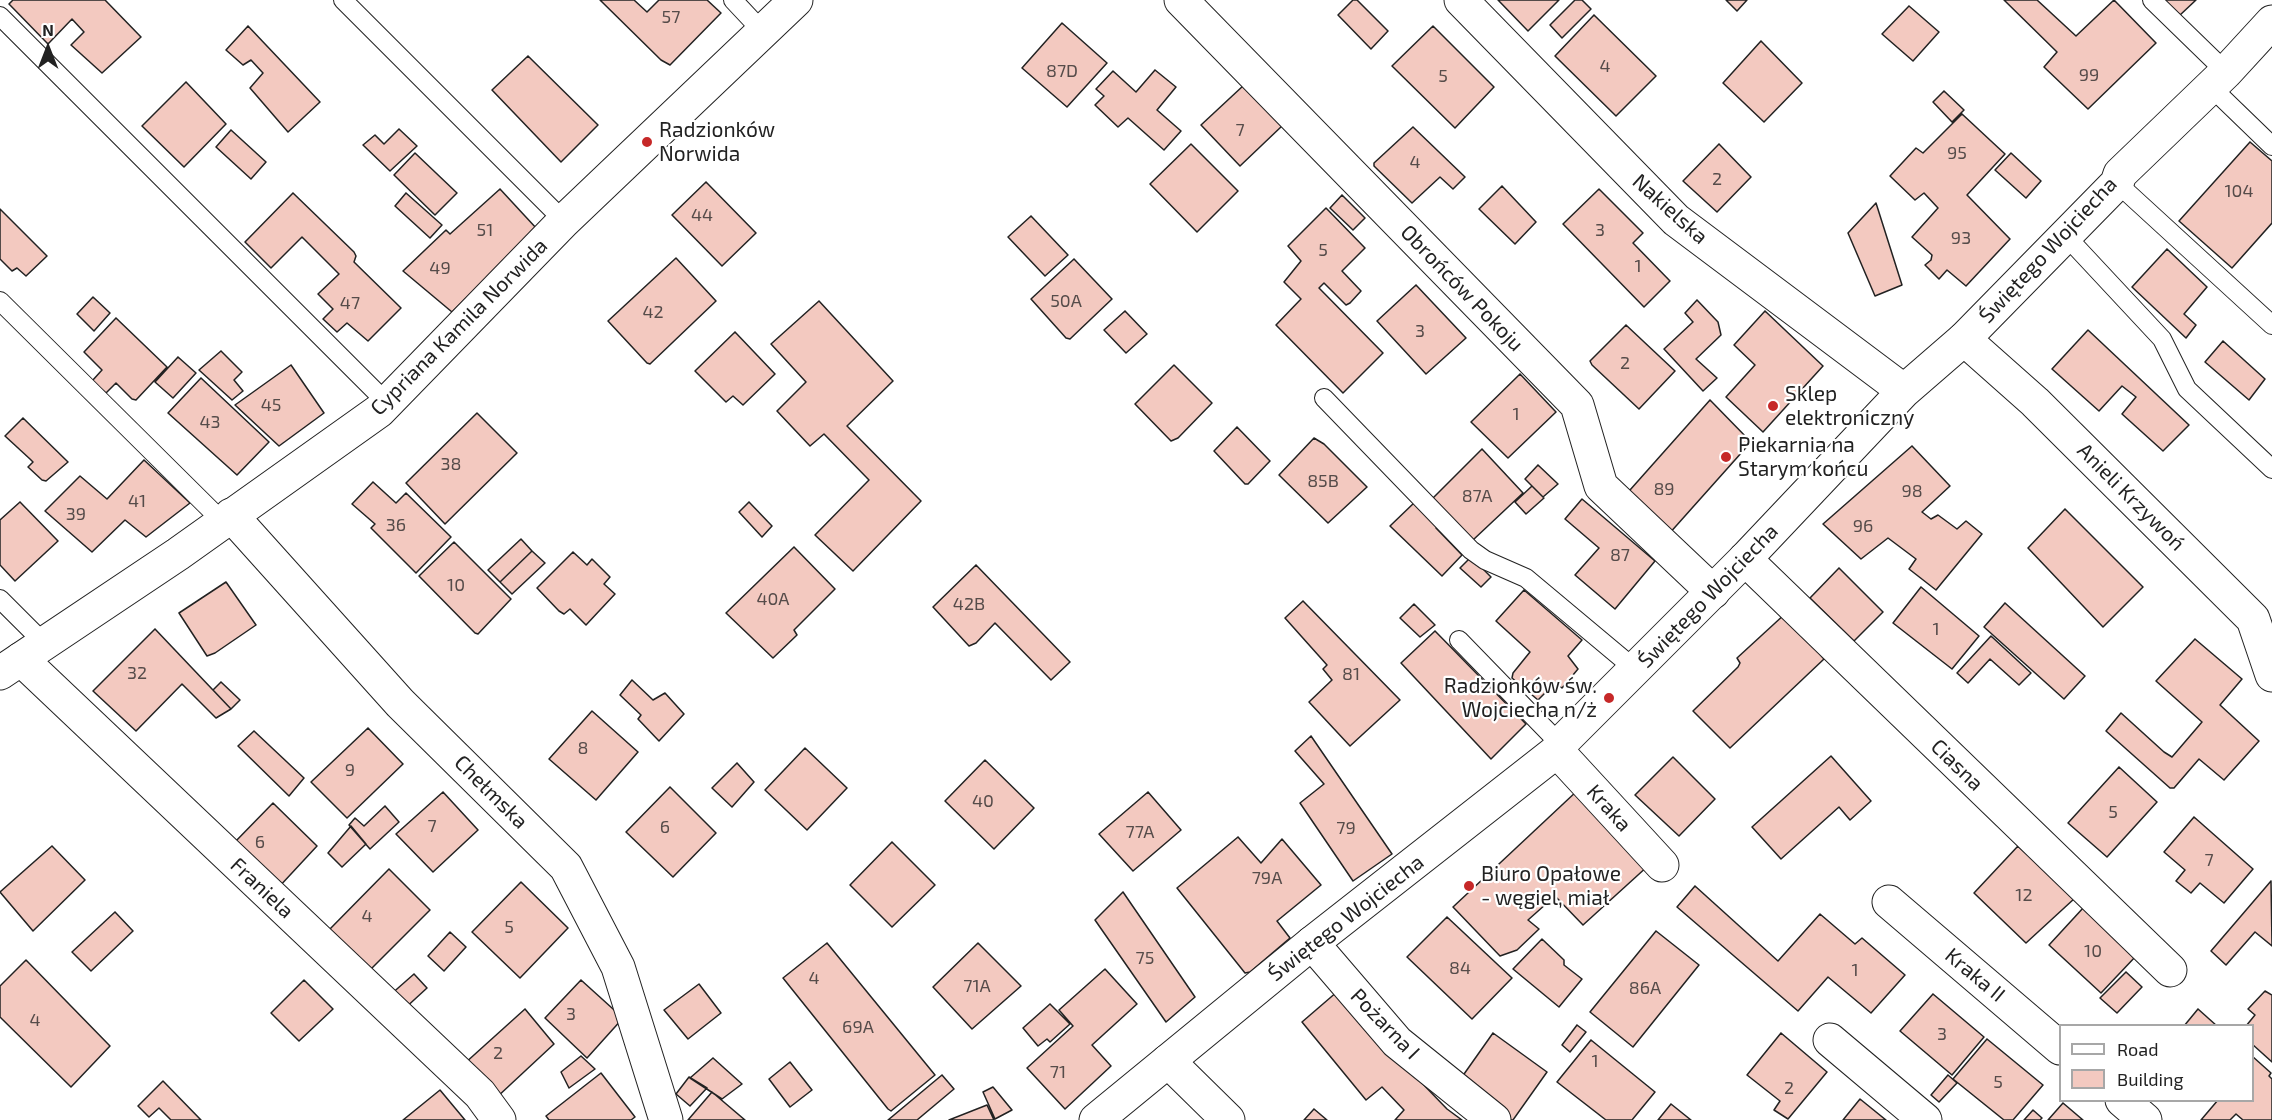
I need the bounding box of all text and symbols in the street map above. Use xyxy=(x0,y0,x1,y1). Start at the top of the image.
house number: 57 xyxy=(662,6,680,28)
north arrow xyxy=(18,18,78,78)
text: N xyxy=(42,20,54,39)
house number: 4 xyxy=(1599,55,1611,77)
house number: 87D xyxy=(1046,60,1078,82)
house number: 99 xyxy=(2079,64,2099,86)
house number: 5 xyxy=(1438,65,1448,87)
place label: Radzionków Norwida xyxy=(659,117,775,167)
house number: 7 xyxy=(1235,119,1245,141)
marker: Radzionków Norwida xyxy=(640,135,654,149)
house number: 95 xyxy=(1947,142,1967,164)
house number: 4 xyxy=(1409,151,1421,173)
house number: 2 xyxy=(1712,168,1722,190)
street label: Nakielska xyxy=(1627,169,1713,249)
street label: Świętego Wojciecha xyxy=(1974,172,2122,328)
house number: 104 xyxy=(2224,180,2254,202)
house number: 44 xyxy=(691,204,713,226)
house number: 51 xyxy=(477,219,493,241)
house number: 3 xyxy=(1595,219,1605,241)
street label: Obrońców Pokoju xyxy=(1395,220,1529,356)
house number: 93 xyxy=(1951,227,1971,249)
street label: Cypriana Kamila Norwida xyxy=(365,233,553,421)
house number: 5 xyxy=(1318,239,1328,261)
house number: 1 xyxy=(1634,255,1642,277)
house number: 49 xyxy=(429,257,451,279)
house number: 50A xyxy=(1050,290,1082,312)
house number: 47 xyxy=(340,292,360,314)
house number: 42 xyxy=(642,301,664,323)
house number: 3 xyxy=(1415,320,1425,342)
house number: 2 xyxy=(1620,352,1630,374)
place label: Sklep elektroniczny xyxy=(1785,381,1914,431)
house number: 45 xyxy=(261,394,281,416)
marker: Sklep elektroniczny xyxy=(1766,399,1780,413)
house number: 1 xyxy=(1512,403,1520,425)
house number: 43 xyxy=(199,411,221,433)
place label: Piekarnia na Starym końcu xyxy=(1738,432,1869,482)
street label: Anieli Krzywoń xyxy=(2072,438,2190,556)
marker: Piekarnia na Starym końcu xyxy=(1719,450,1733,464)
house number: 38 xyxy=(441,453,461,475)
house number: 85B xyxy=(1307,470,1339,492)
house number: 89 xyxy=(1653,478,1675,500)
house number: 98 xyxy=(1901,480,1923,502)
house number: 87A xyxy=(1462,485,1492,507)
house number: 41 xyxy=(128,490,146,512)
house number: 39 xyxy=(66,503,86,525)
house number: 36 xyxy=(386,514,406,536)
house number: 96 xyxy=(1853,515,1873,537)
street label: Świętego Wojciecha xyxy=(1633,519,1783,673)
house number: 87 xyxy=(1610,544,1630,566)
house number: 10 xyxy=(447,574,465,596)
house number: 40A xyxy=(756,588,790,610)
house number: 42B xyxy=(953,593,985,615)
house number: 1 xyxy=(1932,618,1940,640)
house number: 32 xyxy=(127,662,147,684)
house number: 81 xyxy=(1342,663,1360,685)
place label: Radzionków św. Wojciecha n/ż xyxy=(1444,673,1597,723)
marker: Radzionków św. Wojciecha n/ż xyxy=(1602,691,1616,705)
street label: Ciasna xyxy=(1926,734,1988,796)
house number: 8 xyxy=(578,737,588,759)
street label: Chełmska xyxy=(449,750,533,834)
house number: 9 xyxy=(345,759,355,781)
street label: Kraka xyxy=(1581,779,1637,837)
house number: 40 xyxy=(972,790,994,812)
house number: 5 xyxy=(2108,801,2118,823)
house number: 7 xyxy=(427,815,437,837)
house number: 6 xyxy=(660,816,670,838)
house number: 79 xyxy=(1336,817,1356,839)
house number: 77A xyxy=(1125,821,1155,843)
house number: 6 xyxy=(255,831,265,853)
street label: Świętego Wojciecha xyxy=(1263,849,1429,987)
house number: 7 xyxy=(2204,849,2214,871)
street label: Franiela xyxy=(225,852,299,924)
place label: Biuro Opałowe - węgiel, miał xyxy=(1481,861,1621,911)
house number: 79A xyxy=(1252,867,1282,889)
marker: Biuro Opałowe - węgiel, miał xyxy=(1462,879,1476,893)
house number: 12 xyxy=(2015,884,2033,906)
house number: 4 xyxy=(361,905,373,927)
house number: 5 xyxy=(504,916,514,938)
house number: 10 xyxy=(2084,940,2102,962)
street label: Kraka II xyxy=(1940,943,2010,1007)
house number: 75 xyxy=(1136,947,1154,969)
house number: 84 xyxy=(1449,957,1471,979)
house number: 1 xyxy=(1851,959,1859,981)
house number: 4 xyxy=(808,967,820,989)
house number: 71A xyxy=(963,975,991,997)
house number: 86A xyxy=(1629,977,1661,999)
street label: Pożarna I xyxy=(1345,983,1425,1065)
house number: 3 xyxy=(566,1003,576,1025)
house number: 4 xyxy=(29,1009,41,1031)
house number: 69A xyxy=(842,1016,874,1038)
house number: 3 xyxy=(1937,1023,1947,1045)
legend xyxy=(2059,1024,2254,1102)
text: Road xyxy=(2117,1038,2158,1060)
house number: 2 xyxy=(493,1042,503,1064)
house number: 1 xyxy=(1591,1050,1599,1072)
house number: 71 xyxy=(1050,1061,1066,1083)
text: Building xyxy=(2117,1068,2184,1090)
house number: 5 xyxy=(1993,1071,2003,1093)
house number: 2 xyxy=(1784,1077,1794,1099)

